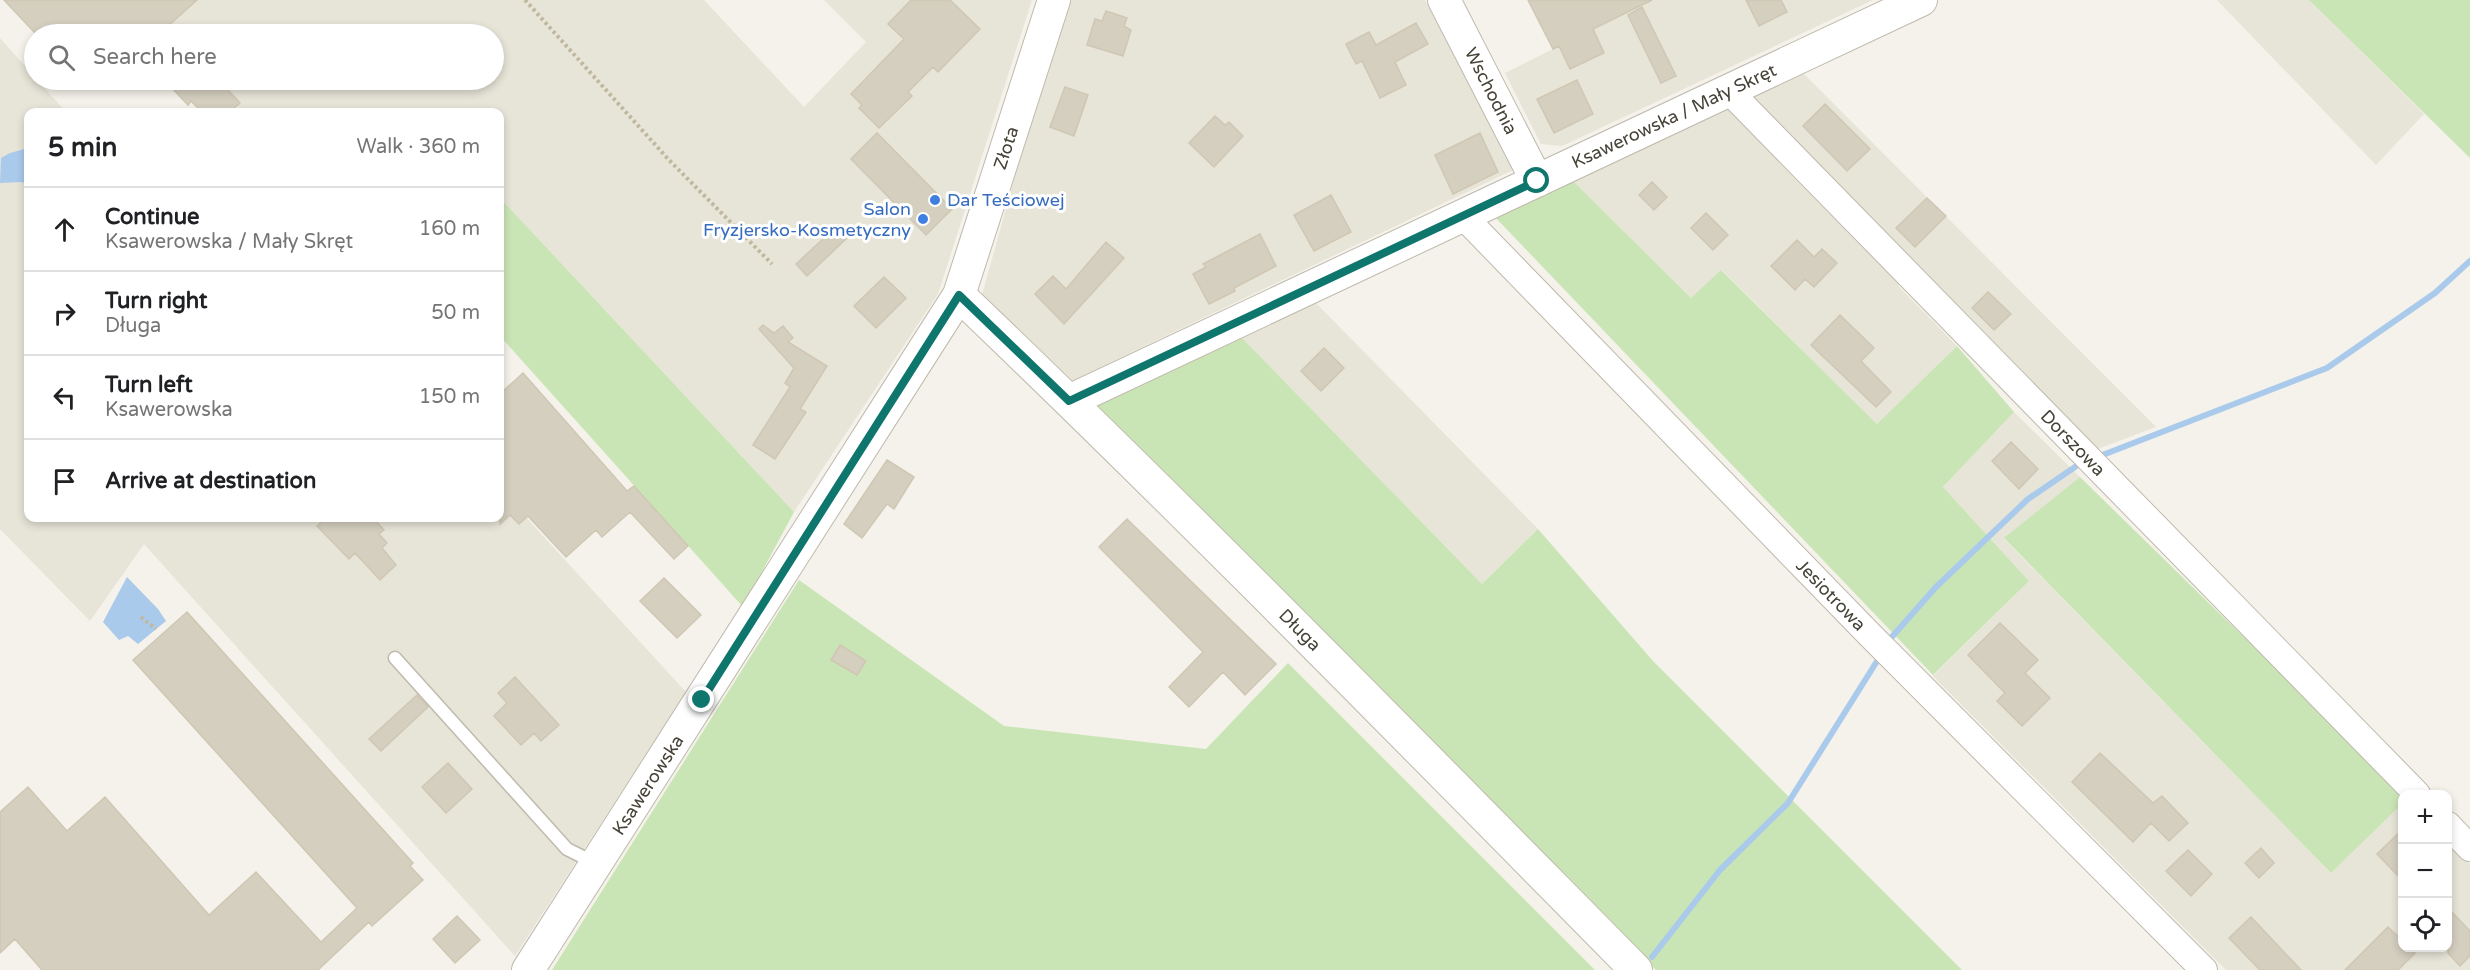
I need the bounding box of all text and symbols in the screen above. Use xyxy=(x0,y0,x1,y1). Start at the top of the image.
search box xyxy=(24,24,504,90)
icon: search xyxy=(45,41,78,74)
text: Search here xyxy=(93,44,217,70)
street label: Wschodnia xyxy=(1460,44,1522,138)
street label: Ksawerowska / Mały Skręt xyxy=(1568,59,1780,173)
street label: Złota xyxy=(989,124,1023,172)
text: 5 min xyxy=(48,132,117,163)
text: Walk · 360 m xyxy=(357,135,480,159)
route start xyxy=(1523,167,1549,193)
place label: Dar Teściowej xyxy=(947,189,1064,211)
marker: Dar Teściowej xyxy=(928,193,942,207)
place label: Salon Fryzjersko-Kosmetyczny xyxy=(703,198,911,241)
text: Continue xyxy=(105,204,200,230)
marker: Salon Fryzjersko-Kosmetyczny xyxy=(916,212,930,226)
icon: ahead xyxy=(48,213,81,246)
text: 160 m xyxy=(419,217,480,241)
text: Ksawerowska / Mały Skręt xyxy=(105,230,353,254)
text: Turn right xyxy=(105,288,207,314)
icon: right xyxy=(48,297,81,330)
text: 50 m xyxy=(431,301,480,325)
text: Długa xyxy=(105,314,161,338)
text: Turn left xyxy=(105,372,193,398)
icon: left xyxy=(48,381,81,414)
text: 150 m xyxy=(419,385,480,409)
text: Ksawerowska xyxy=(105,398,233,422)
street label: Dorszowa xyxy=(2036,405,2110,481)
icon: arrive xyxy=(48,465,81,498)
text: Arrive at destination xyxy=(105,468,316,494)
street label: Jesiotrowa xyxy=(1791,555,1871,635)
street label: Długa xyxy=(1274,604,1326,656)
route end xyxy=(688,686,714,712)
street label: Ksawerowska xyxy=(607,731,689,839)
map controls xyxy=(2398,790,2452,952)
button: + xyxy=(2398,790,2452,844)
button: − xyxy=(2398,844,2452,898)
button: locate xyxy=(2398,898,2452,952)

